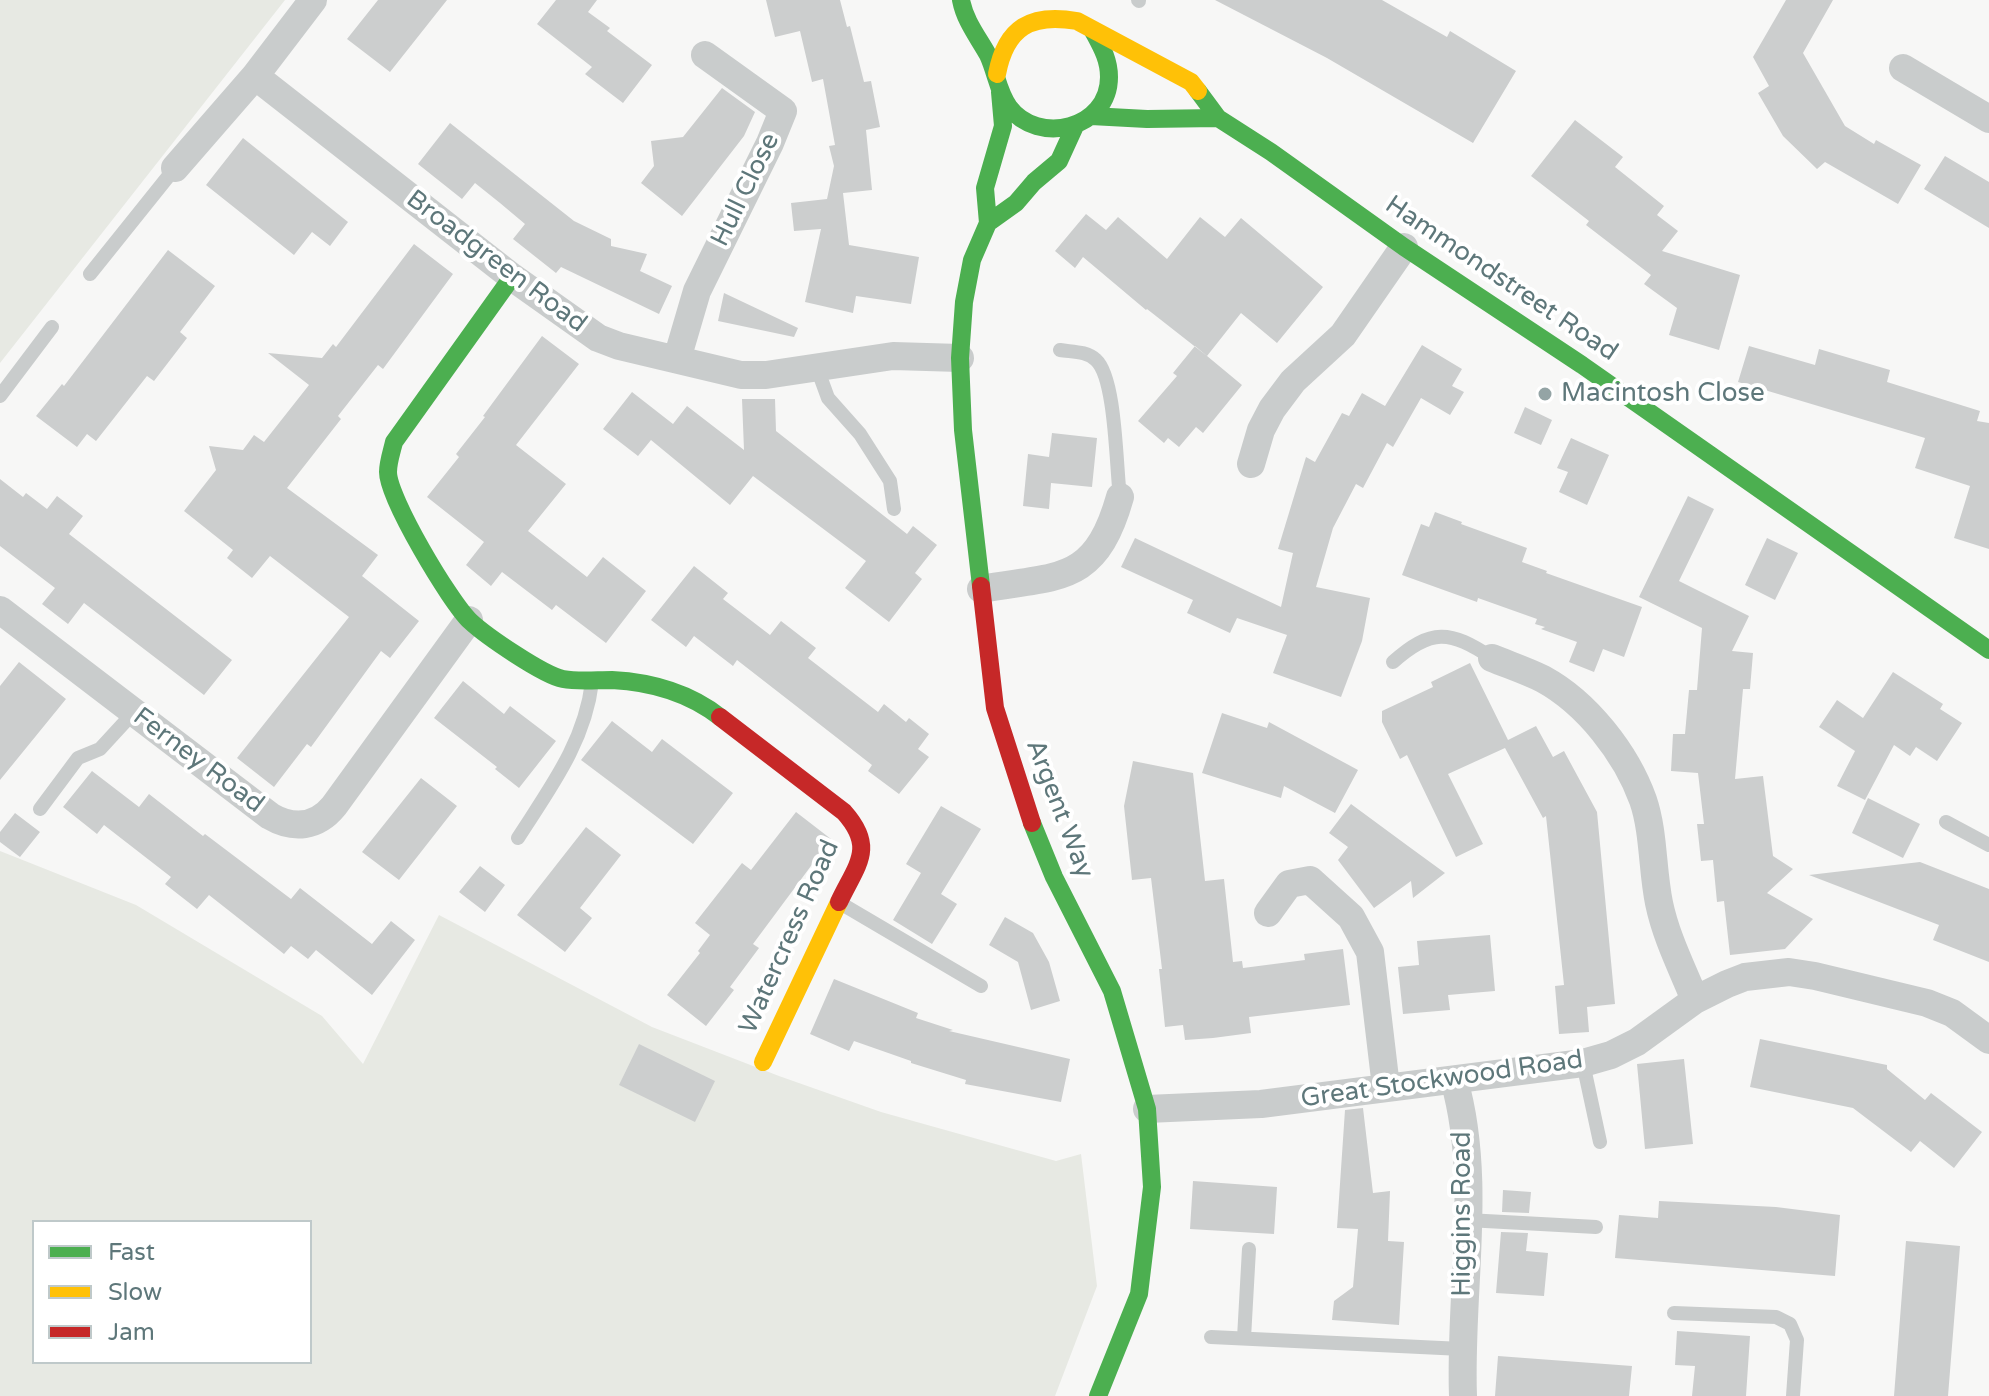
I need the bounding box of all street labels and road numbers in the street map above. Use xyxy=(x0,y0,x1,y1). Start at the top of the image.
street label: Hull Close xyxy=(705,128,787,252)
street label: Broadgreen Road xyxy=(400,184,592,340)
street label: Hammondstreet Road xyxy=(1379,190,1623,368)
street label: Ferney Road xyxy=(126,702,270,820)
street label: Argent Way xyxy=(1018,735,1100,883)
street label: Watercress Road xyxy=(733,835,847,1039)
street label: Great Stockwood Road xyxy=(1299,1045,1585,1115)
street label: Higgins Road xyxy=(1447,1131,1479,1297)

